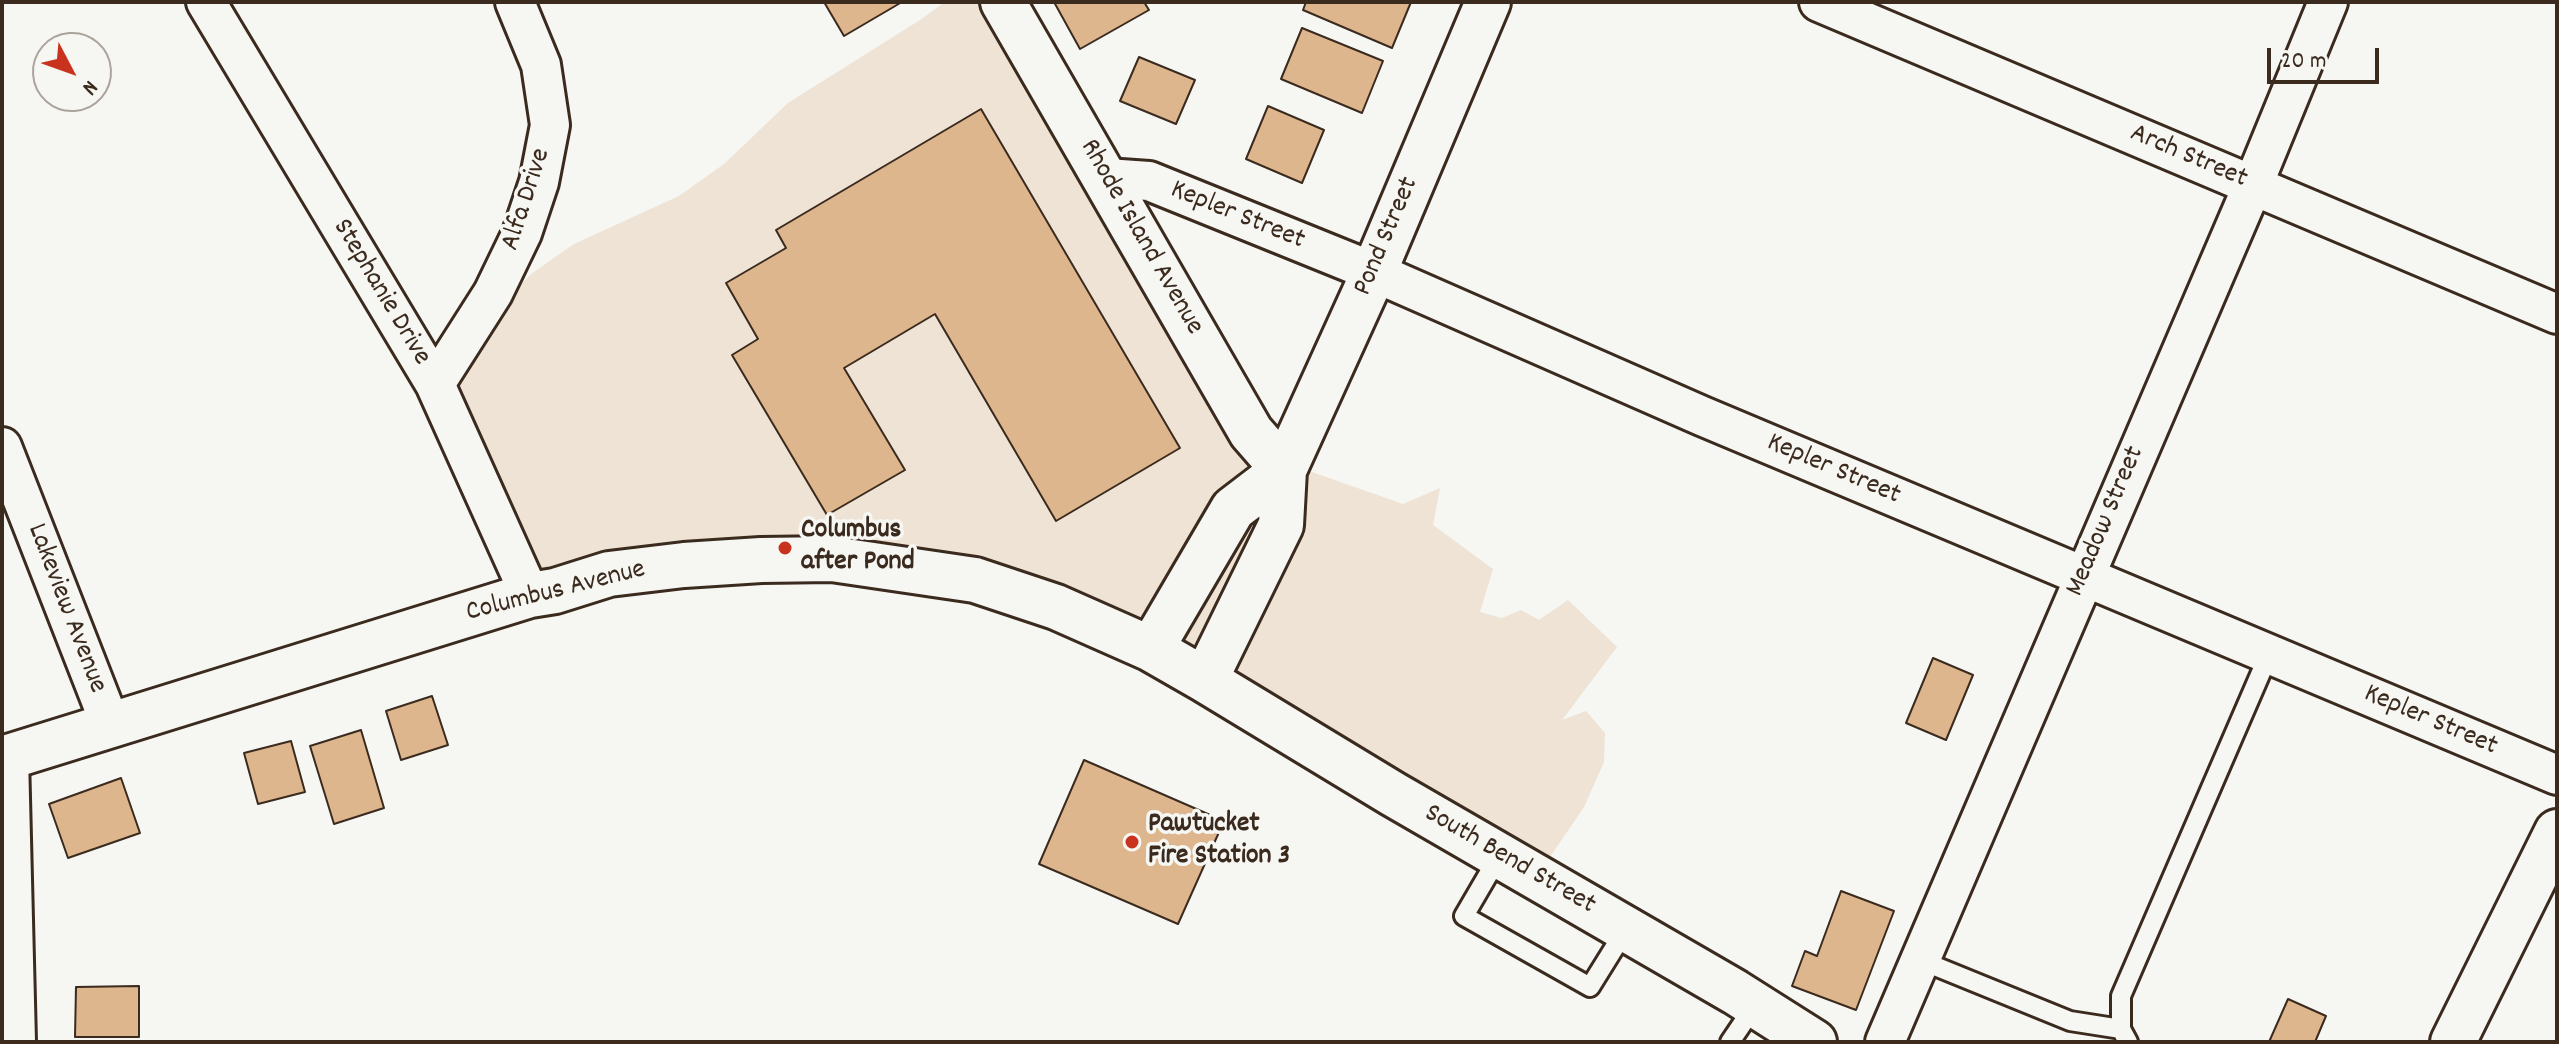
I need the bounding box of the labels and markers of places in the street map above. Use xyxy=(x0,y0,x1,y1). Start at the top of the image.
place label: Columbus after Pond xyxy=(801,515,915,581)
marker: Columbus after Pond xyxy=(776,539,794,557)
place label: Pawtucket Fire Station 3 xyxy=(1148,809,1290,875)
marker: Pawtucket Fire Station 3 xyxy=(1123,833,1141,851)

